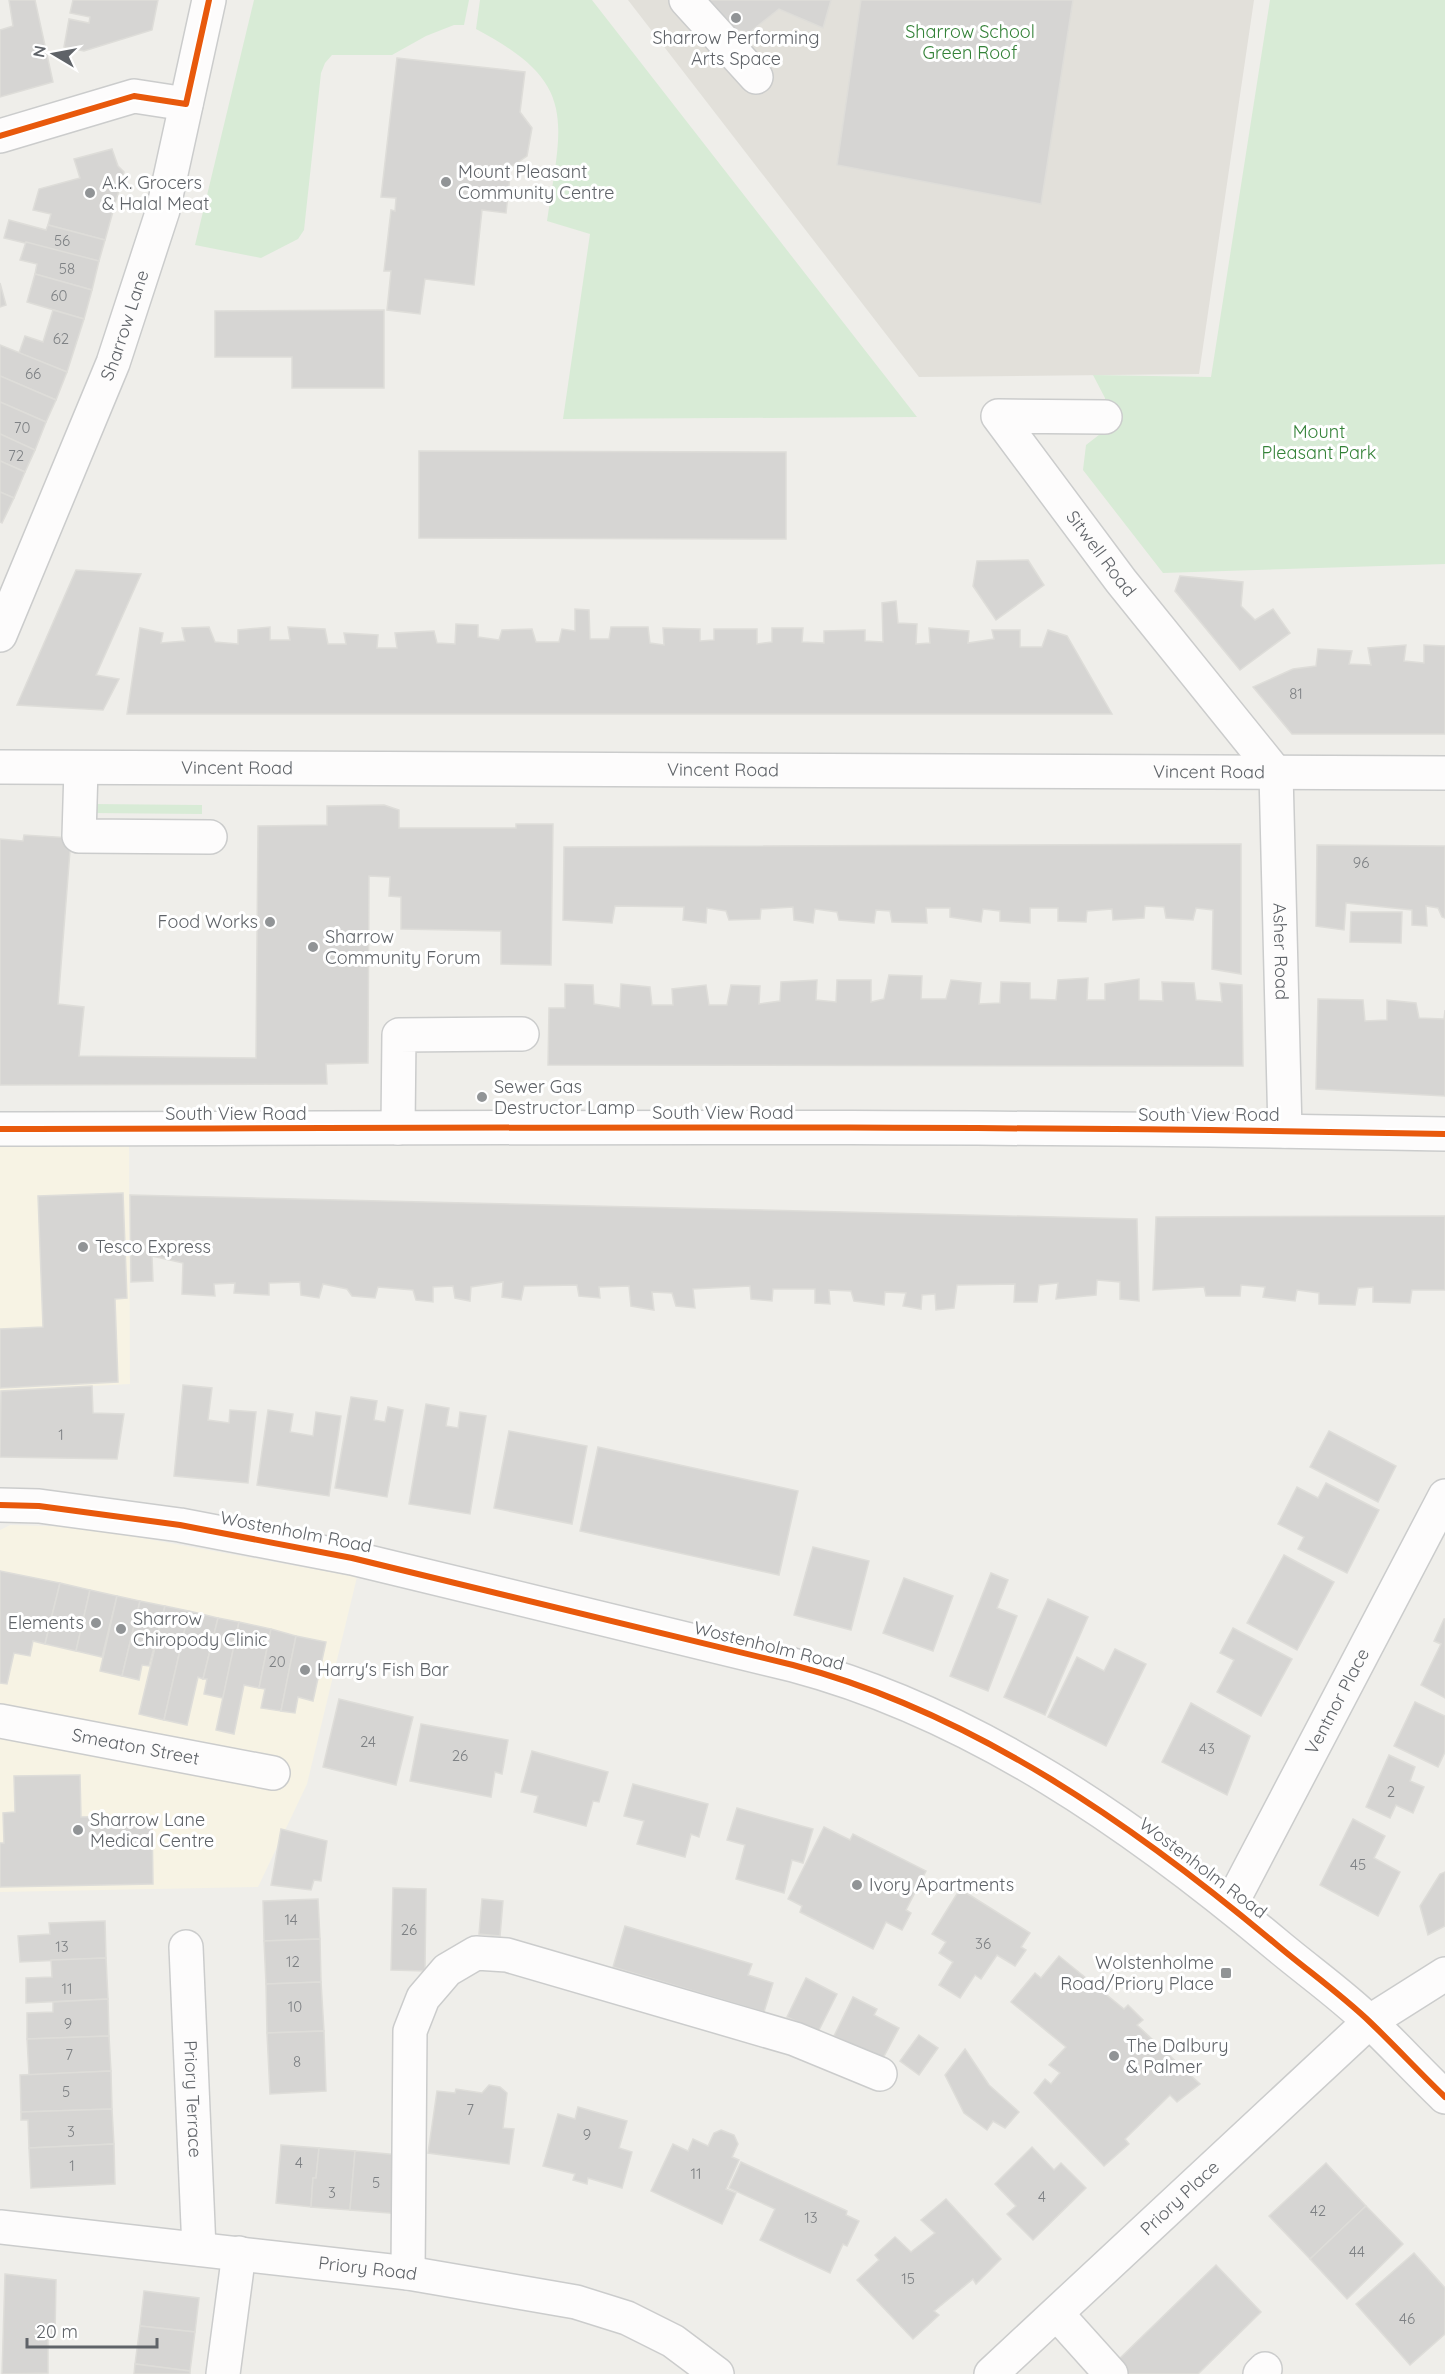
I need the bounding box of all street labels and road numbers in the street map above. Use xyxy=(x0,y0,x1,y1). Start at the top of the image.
street label: Sharrow Lane xyxy=(95,267,154,384)
street label: Sitwell Road xyxy=(1061,506,1141,601)
street label: Vincent Road xyxy=(181,756,293,779)
street label: Vincent Road xyxy=(667,758,779,781)
street label: Vincent Road xyxy=(1153,760,1265,783)
street label: Asher Road xyxy=(1268,903,1294,1000)
street label: South View Road xyxy=(652,1101,794,1124)
street label: South View Road xyxy=(165,1102,307,1125)
street label: South View Road xyxy=(1138,1103,1280,1126)
street label: Wostenholm Road xyxy=(218,1506,374,1558)
street label: Wostenholm Road xyxy=(692,1616,847,1675)
street label: Ventnor Place xyxy=(1300,1644,1374,1758)
street label: Smeaton Street xyxy=(70,1723,201,1770)
street label: Wostenholm Road xyxy=(1135,1812,1272,1923)
street label: Priory Terrace xyxy=(179,2040,207,2158)
street label: Priory Place xyxy=(1135,2155,1224,2240)
street label: Priory Road xyxy=(317,2251,419,2285)

